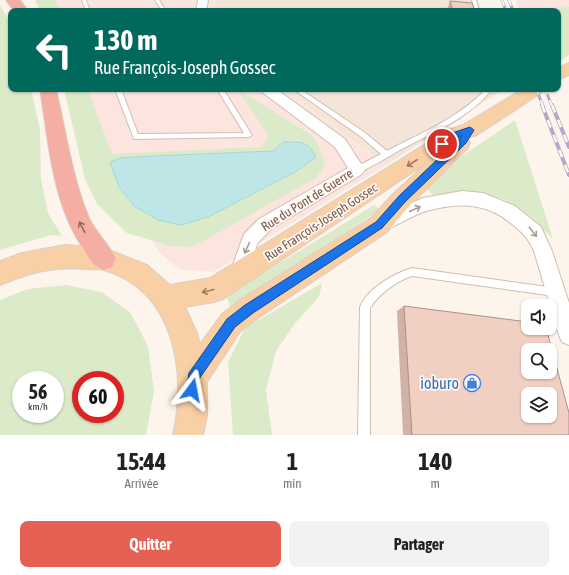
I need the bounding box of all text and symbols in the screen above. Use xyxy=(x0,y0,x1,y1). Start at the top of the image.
icon: left xyxy=(28,24,80,76)
text: 130 m xyxy=(94,24,157,56)
text: Rue François-Joseph Gossec xyxy=(94,57,275,78)
pin xyxy=(425,127,459,161)
icon: arrive xyxy=(431,133,453,155)
one-way arrow xyxy=(407,159,418,167)
street label: Rue du Pont de Guerre xyxy=(258,166,356,234)
street label: Rue François-Joseph Gossec xyxy=(262,180,380,264)
one-way arrow xyxy=(408,205,420,212)
one-way arrow xyxy=(78,221,85,233)
one-way arrow xyxy=(528,227,537,237)
one-way arrow xyxy=(243,242,250,254)
one-way arrow xyxy=(202,288,215,296)
map controls xyxy=(521,299,557,423)
button: sound xyxy=(521,299,557,335)
button: search xyxy=(521,343,557,379)
position arrow xyxy=(171,369,213,411)
speed limit sign: 60 xyxy=(72,371,124,423)
shop icon: ioburo xyxy=(462,373,482,393)
place label: ioburo xyxy=(420,374,459,392)
text: 56 xyxy=(29,380,47,403)
button: layers xyxy=(521,387,557,423)
text: km/h xyxy=(28,401,48,412)
text: 15:44 xyxy=(117,448,166,475)
text: 1 xyxy=(287,448,298,475)
text: 140 xyxy=(418,448,452,475)
text: Arrivée xyxy=(124,476,158,491)
text: min xyxy=(283,476,302,491)
text: m xyxy=(431,476,440,491)
button: Quitter xyxy=(20,521,281,567)
button: Partager xyxy=(289,521,549,567)

